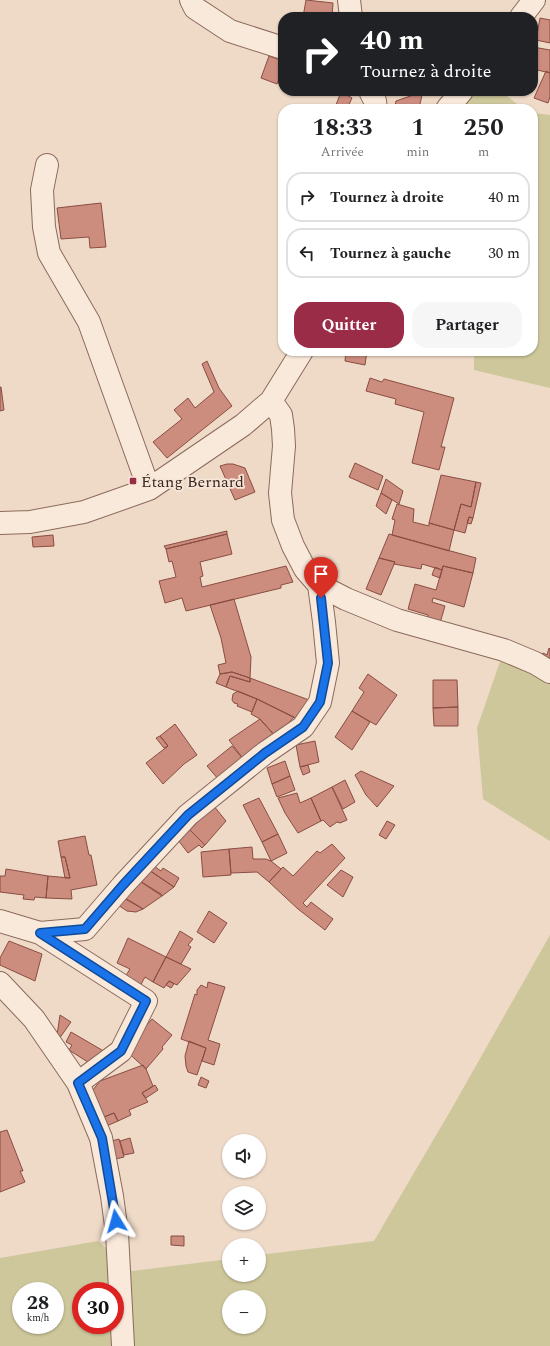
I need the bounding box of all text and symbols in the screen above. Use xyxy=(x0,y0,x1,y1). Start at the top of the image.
text: 40 m xyxy=(360,19,424,62)
icon: right xyxy=(294,28,346,80)
text: Tournez à droite xyxy=(360,58,492,85)
text: 18:33 xyxy=(312,110,372,146)
text: 1 xyxy=(411,110,425,146)
text: 250 xyxy=(463,110,504,146)
text: Arrivée xyxy=(321,142,364,162)
text: min xyxy=(407,142,429,162)
text: m xyxy=(478,142,489,162)
icon: right xyxy=(296,186,318,208)
text: Tournez à droite xyxy=(330,186,444,209)
text: 40 m xyxy=(488,186,520,209)
icon: left xyxy=(296,242,318,264)
text: Tournez à gauche xyxy=(330,242,451,265)
text: 30 m xyxy=(488,242,520,265)
button: Quitter xyxy=(294,302,404,348)
button: Partager xyxy=(412,302,522,348)
place label: Étang Bernard xyxy=(141,470,244,494)
marker: Étang Bernard xyxy=(128,476,138,486)
pin xyxy=(304,557,338,598)
icon: arrive xyxy=(310,563,332,585)
map controls xyxy=(222,1134,266,1334)
button: sound xyxy=(222,1134,266,1178)
button: layers xyxy=(222,1186,266,1230)
position arrow xyxy=(95,1200,137,1242)
button: + xyxy=(222,1238,266,1282)
speed limit sign: 30 xyxy=(72,1282,124,1334)
text: 28 xyxy=(27,1288,49,1318)
button: − xyxy=(222,1290,266,1334)
text: km/h xyxy=(27,1310,49,1326)

